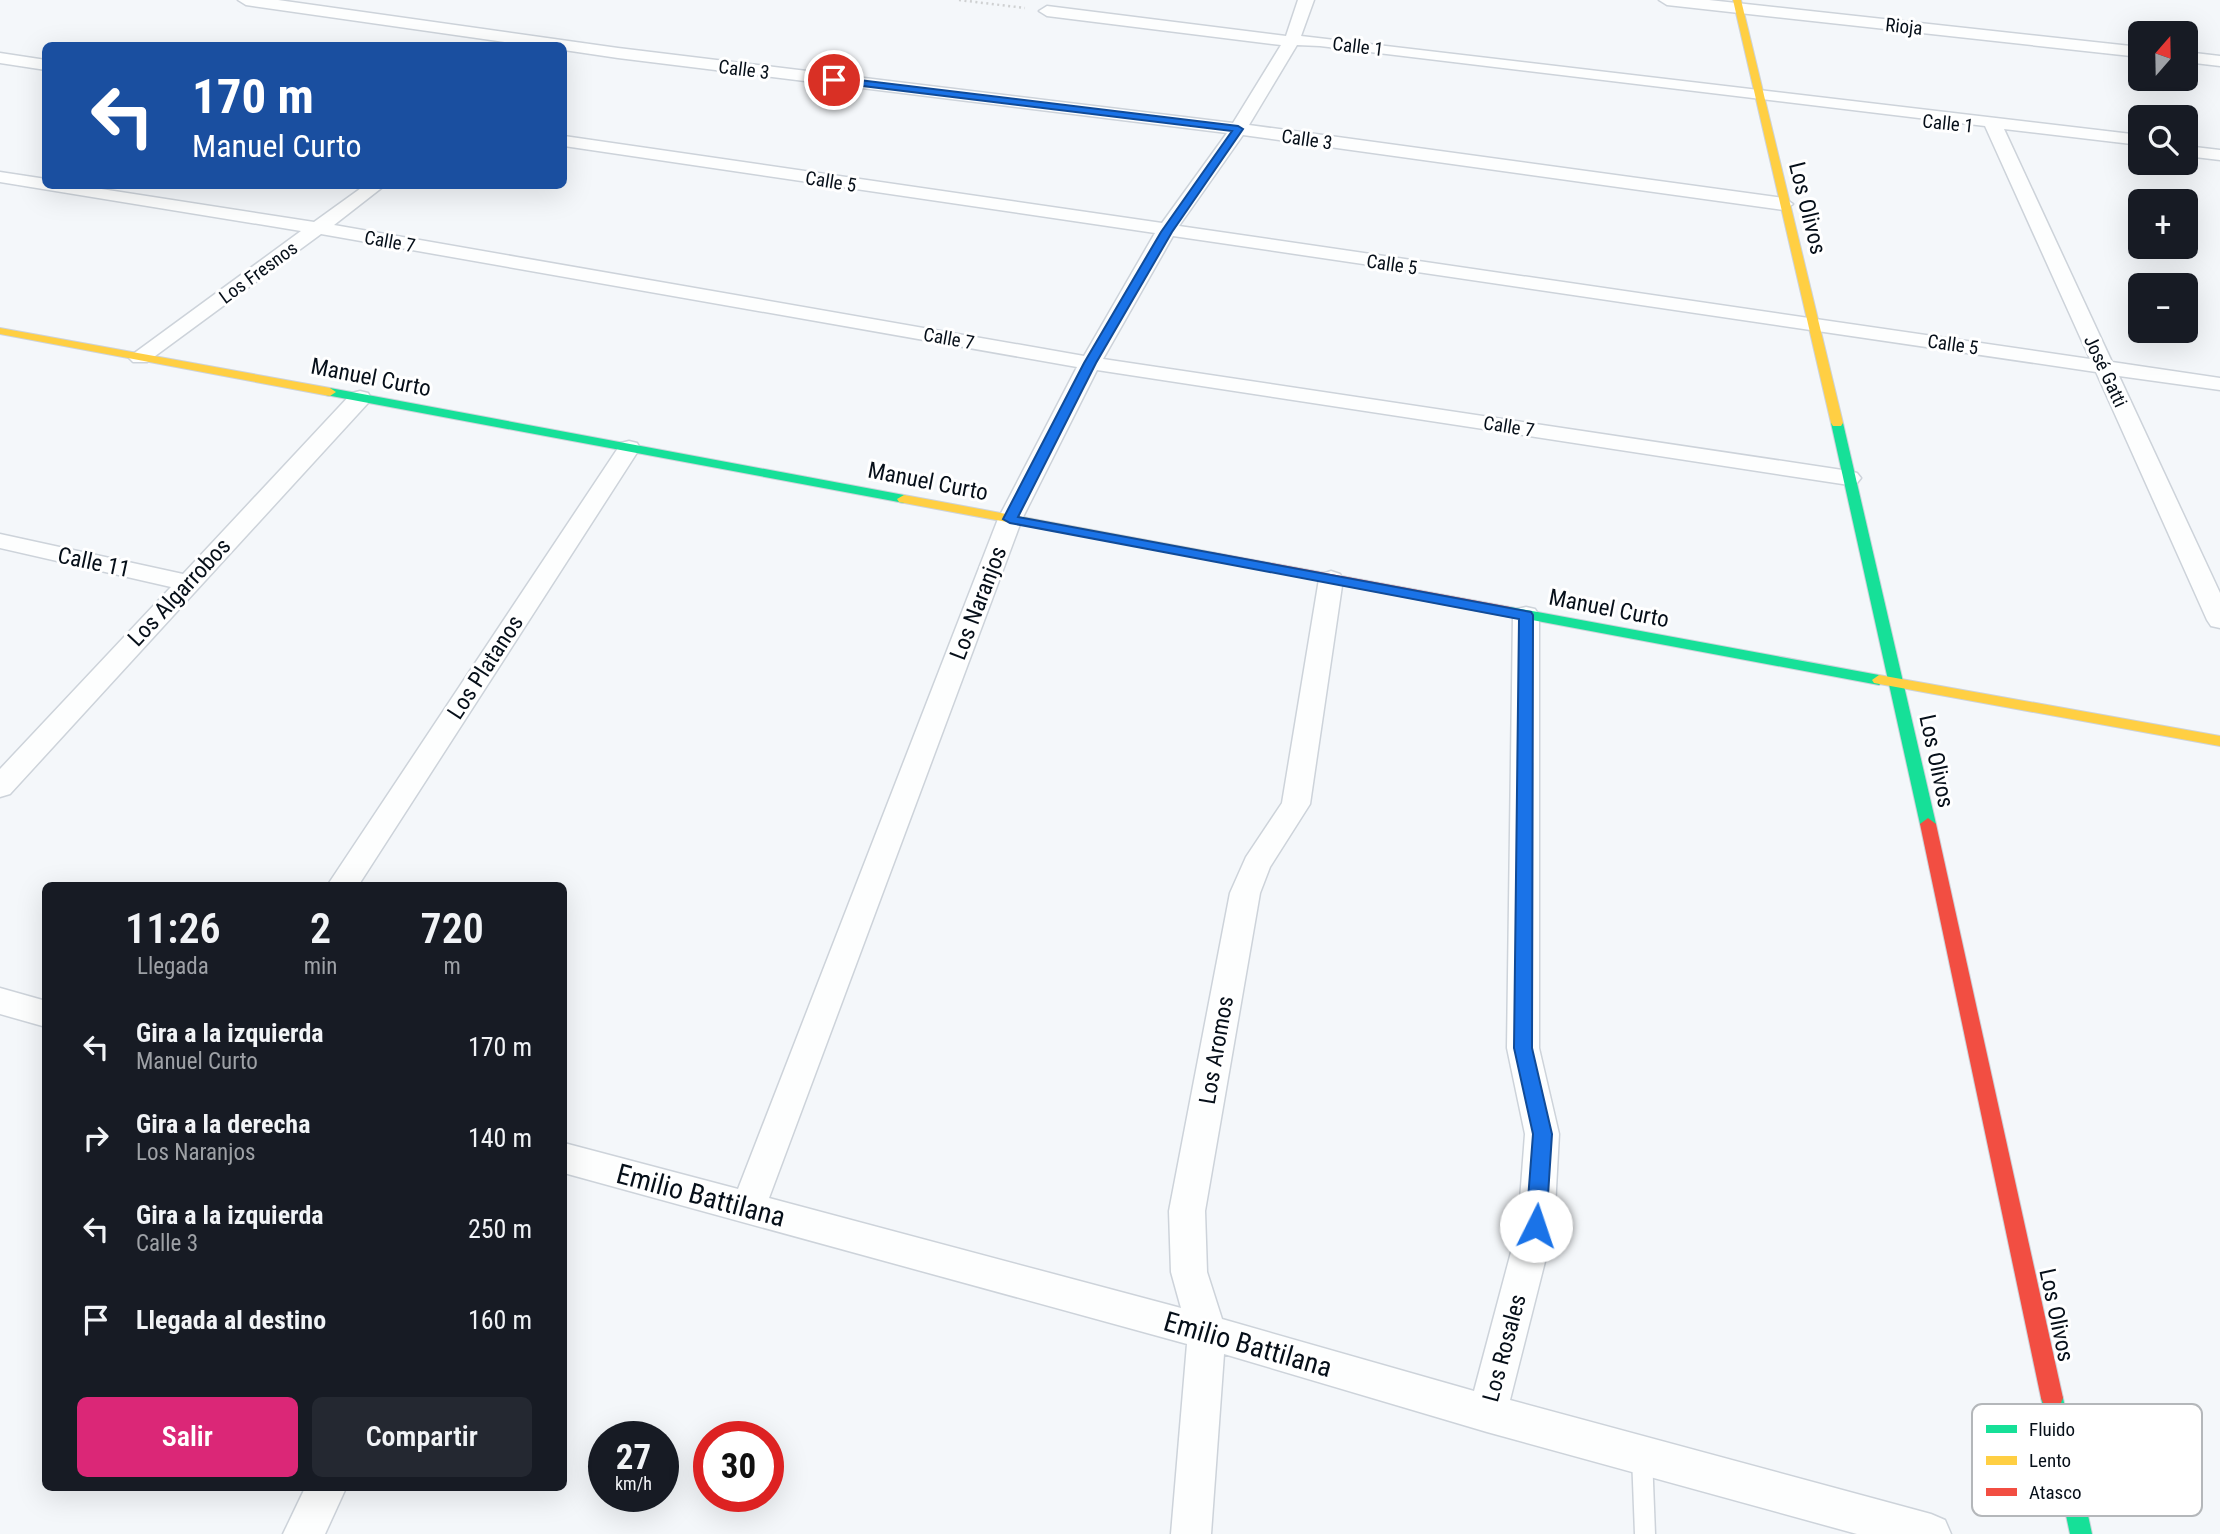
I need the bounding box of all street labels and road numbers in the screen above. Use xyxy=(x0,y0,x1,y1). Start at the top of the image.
street label: Rioja xyxy=(1884,13,1924,40)
street label: Calle 1 xyxy=(1331,32,1385,61)
street label: Calle 3 xyxy=(717,55,771,84)
street label: Calle 1 xyxy=(1921,109,1975,138)
street label: Calle 3 xyxy=(1280,125,1334,154)
street label: Los Olivos xyxy=(1783,159,1832,257)
street label: Calle 5 xyxy=(804,166,858,197)
street label: Calle 7 xyxy=(363,226,417,257)
street label: Los Fresnos xyxy=(215,236,302,308)
street label: Calle 5 xyxy=(1365,250,1419,279)
street label: Calle 7 xyxy=(922,323,976,354)
street label: Calle 5 xyxy=(1926,330,1980,359)
street label: José Gatti xyxy=(2079,332,2132,411)
street label: Manuel Curto xyxy=(309,353,433,402)
street label: Calle 7 xyxy=(1482,411,1536,442)
street label: Manuel Curto xyxy=(866,457,990,506)
street label: Los Algarrobos xyxy=(122,533,236,652)
street label: Calle 11 xyxy=(55,542,133,583)
street label: Los Naranjos xyxy=(944,543,1012,664)
street label: Manuel Curto xyxy=(1547,584,1671,633)
street label: Los Platanos xyxy=(442,610,529,724)
street label: Los Olivos xyxy=(1913,712,1960,810)
street label: Los Aromos xyxy=(1194,994,1239,1106)
street label: Emilio Battilana xyxy=(613,1157,789,1234)
street label: Los Olivos xyxy=(2033,1266,2080,1364)
street label: Los Rosales xyxy=(1477,1291,1532,1405)
street label: Emilio Battilana xyxy=(1160,1305,1336,1384)

